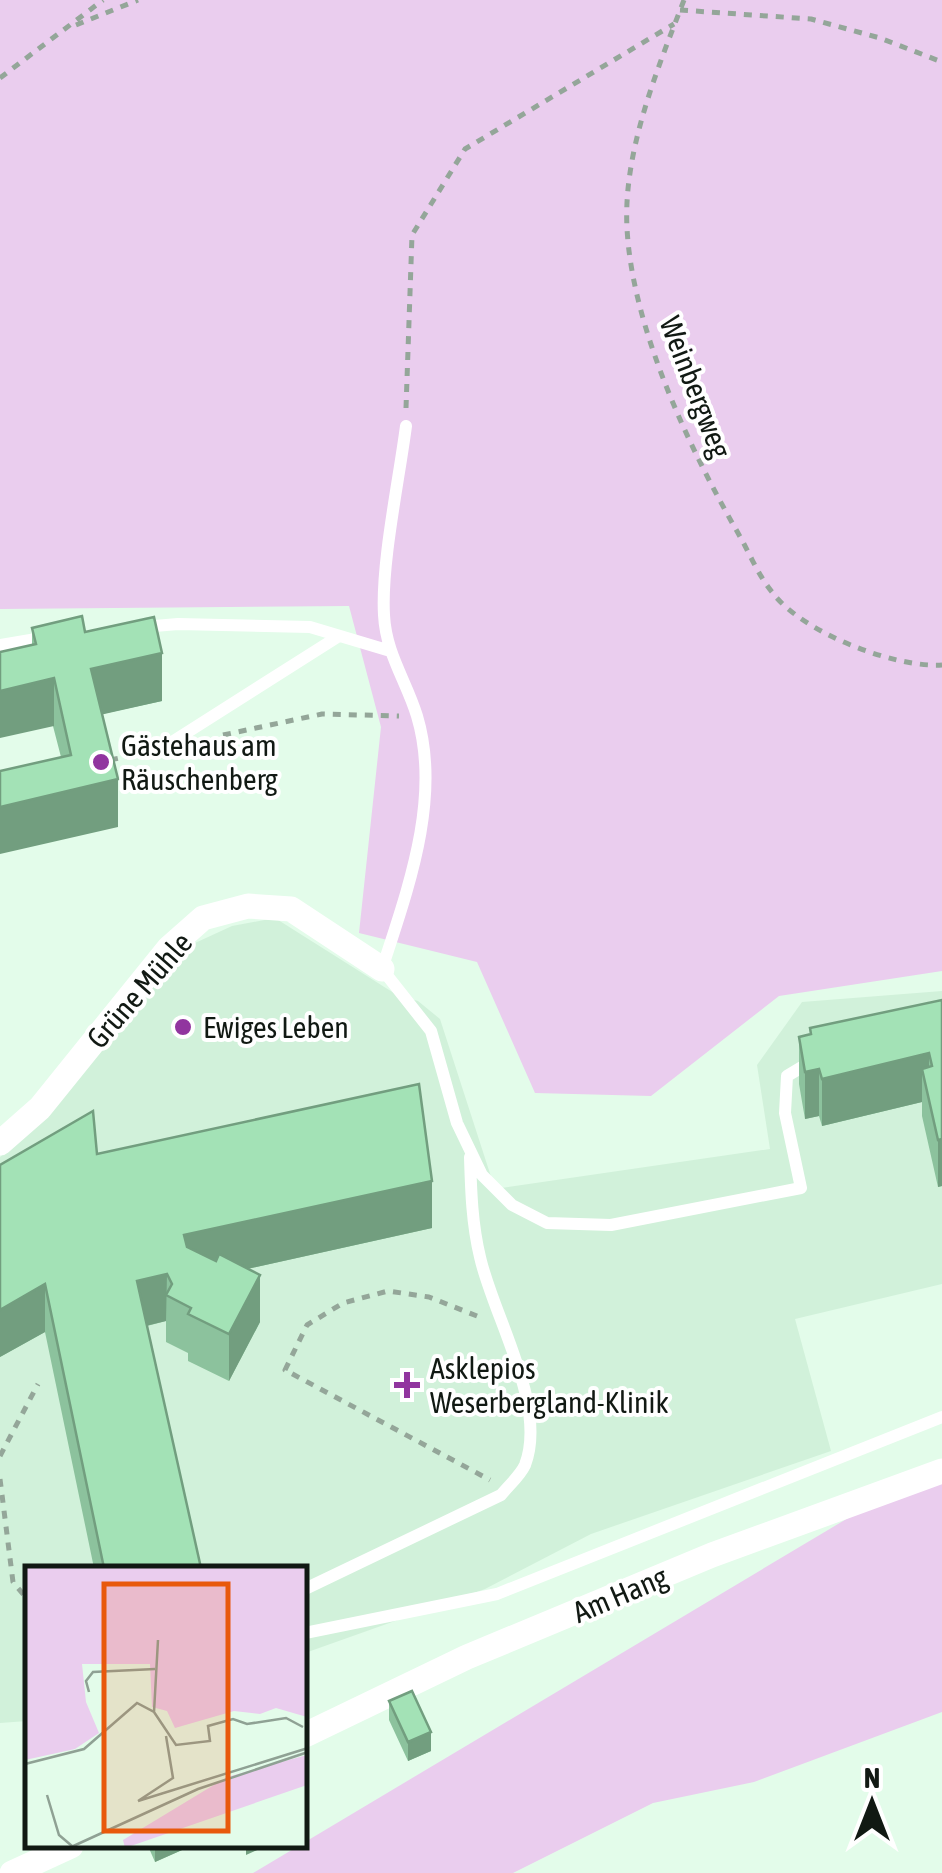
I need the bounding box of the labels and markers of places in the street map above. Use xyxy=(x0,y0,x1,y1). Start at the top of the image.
place label: Gästehaus am Räuschenberg xyxy=(121,728,278,796)
marker: Gästehaus am Räuschenberg xyxy=(90,751,112,773)
place label: Ewiges Leben xyxy=(203,1010,349,1044)
marker: Ewiges Leben xyxy=(172,1016,194,1038)
place label: Asklepios Weserbergland-Klinik xyxy=(430,1351,669,1419)
marker: Asklepios Weserbergland-Klinik xyxy=(394,1372,420,1398)

